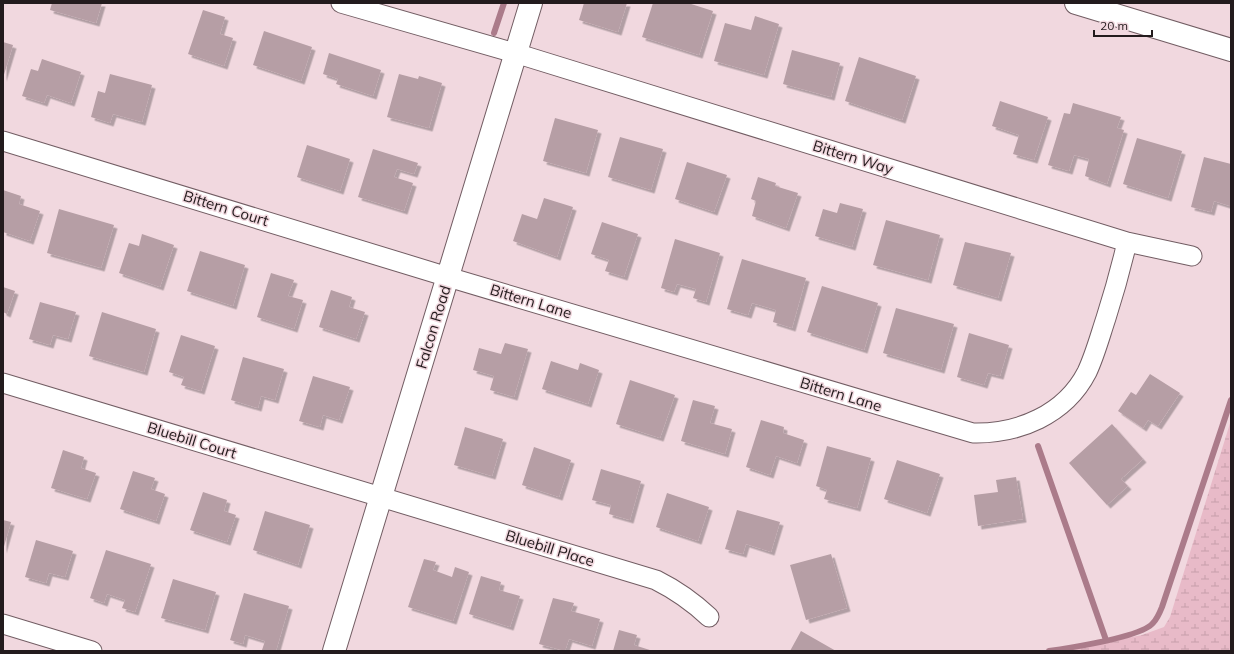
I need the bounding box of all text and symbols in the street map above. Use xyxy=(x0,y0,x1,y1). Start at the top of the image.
scale bar xyxy=(1094,12,1152,38)
text: 20 m xyxy=(1100,18,1128,33)
street label: Bittern Way xyxy=(811,136,895,178)
street label: Bittern Court xyxy=(181,186,271,230)
street label: Bittern Lane xyxy=(488,280,574,322)
street label: Falcon Road xyxy=(411,283,455,371)
street label: Bittern Lane xyxy=(798,373,884,415)
street label: Bluebill Court xyxy=(145,417,239,463)
street label: Bluebill Place xyxy=(503,525,597,571)

